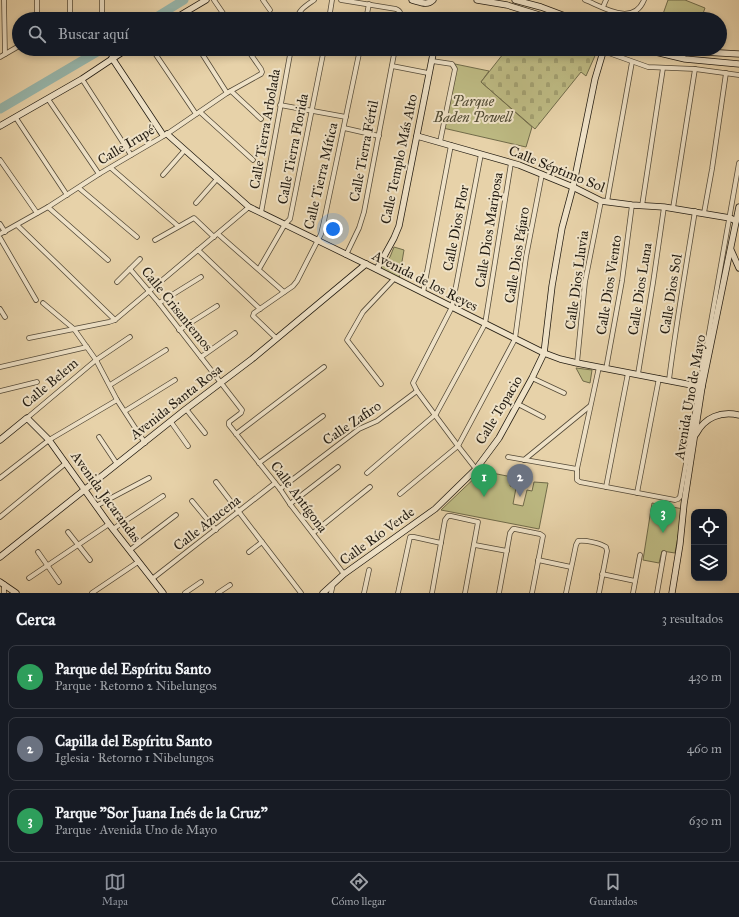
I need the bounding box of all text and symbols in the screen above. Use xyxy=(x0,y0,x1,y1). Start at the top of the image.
search box xyxy=(12,12,727,56)
icon: search xyxy=(26,23,48,45)
text: Buscar aquí xyxy=(58,25,129,43)
street label: Calle Tierra Arbolada xyxy=(246,68,284,190)
street label: Calle Tierra Florida xyxy=(274,92,312,206)
street label: Calle Templo Más Alto xyxy=(377,92,421,226)
park label: Parque Baden Powell xyxy=(433,93,514,126)
street label: Calle Tierra Fértil xyxy=(346,99,382,203)
street label: Calle Irupé xyxy=(94,121,158,169)
street label: Calle Tierra Mítica xyxy=(300,121,342,231)
street label: Calle Séptimo Sol xyxy=(506,142,608,196)
street label: Calle Dios Mariposa xyxy=(471,171,507,289)
street label: Calle Dios Flor xyxy=(439,183,473,272)
street label: Calle Dios Pájaro xyxy=(501,206,533,304)
your location xyxy=(323,219,343,239)
street label: Calle Dios Lluvia xyxy=(562,229,592,331)
street label: Calle Dios Viento xyxy=(593,234,625,336)
street label: Calle Dios Luna xyxy=(624,242,656,336)
street label: Avenida de los Reyes xyxy=(368,247,481,315)
street label: Calle Dios Sol xyxy=(656,253,686,335)
street label: Calle Crisantemos xyxy=(138,263,216,355)
street label: Avenida Uno de Mayo xyxy=(670,333,709,462)
street label: Calle Belem xyxy=(18,354,82,411)
street label: Avenida Santa Rosa xyxy=(126,361,225,444)
street label: Calle Topacio xyxy=(472,373,526,447)
street label: Calle Zafiro xyxy=(320,397,384,449)
street label: Avenida Jacarandas xyxy=(66,447,145,546)
street label: Calle Antígona xyxy=(267,458,331,536)
pin: 1 xyxy=(471,464,497,497)
pin: 2 xyxy=(507,464,533,497)
street label: Calle Azucena xyxy=(170,491,244,554)
pin: 3 xyxy=(650,500,676,533)
street label: Calle Río Verde xyxy=(336,503,418,569)
map controls xyxy=(691,509,727,581)
button: locate xyxy=(691,509,727,545)
button: layers xyxy=(691,545,727,581)
text: Cerca xyxy=(16,609,55,630)
text: 3 resultados xyxy=(662,611,723,627)
text: Parque del Espíritu Santo xyxy=(55,660,211,678)
text: 1 xyxy=(27,669,33,685)
text: 430 m xyxy=(688,669,722,685)
text: Parque · Retorno 2 Nibelungos xyxy=(55,678,217,694)
text: Capilla del Espíritu Santo xyxy=(55,732,212,750)
text: 2 xyxy=(27,741,33,757)
text: 460 m xyxy=(687,741,722,757)
text: Iglesia · Retorno 1 Nibelungos xyxy=(55,750,214,766)
text: Parque "Sor Juana Inés de la Cruz" xyxy=(55,804,268,822)
text: 3 xyxy=(27,813,33,829)
text: 630 m xyxy=(689,813,722,829)
text: Parque · Avenida Uno de Mayo xyxy=(55,822,217,838)
tab: Mapa xyxy=(102,871,128,908)
tab: Cómo llegar xyxy=(331,871,386,908)
tab: Guardados xyxy=(589,871,637,908)

